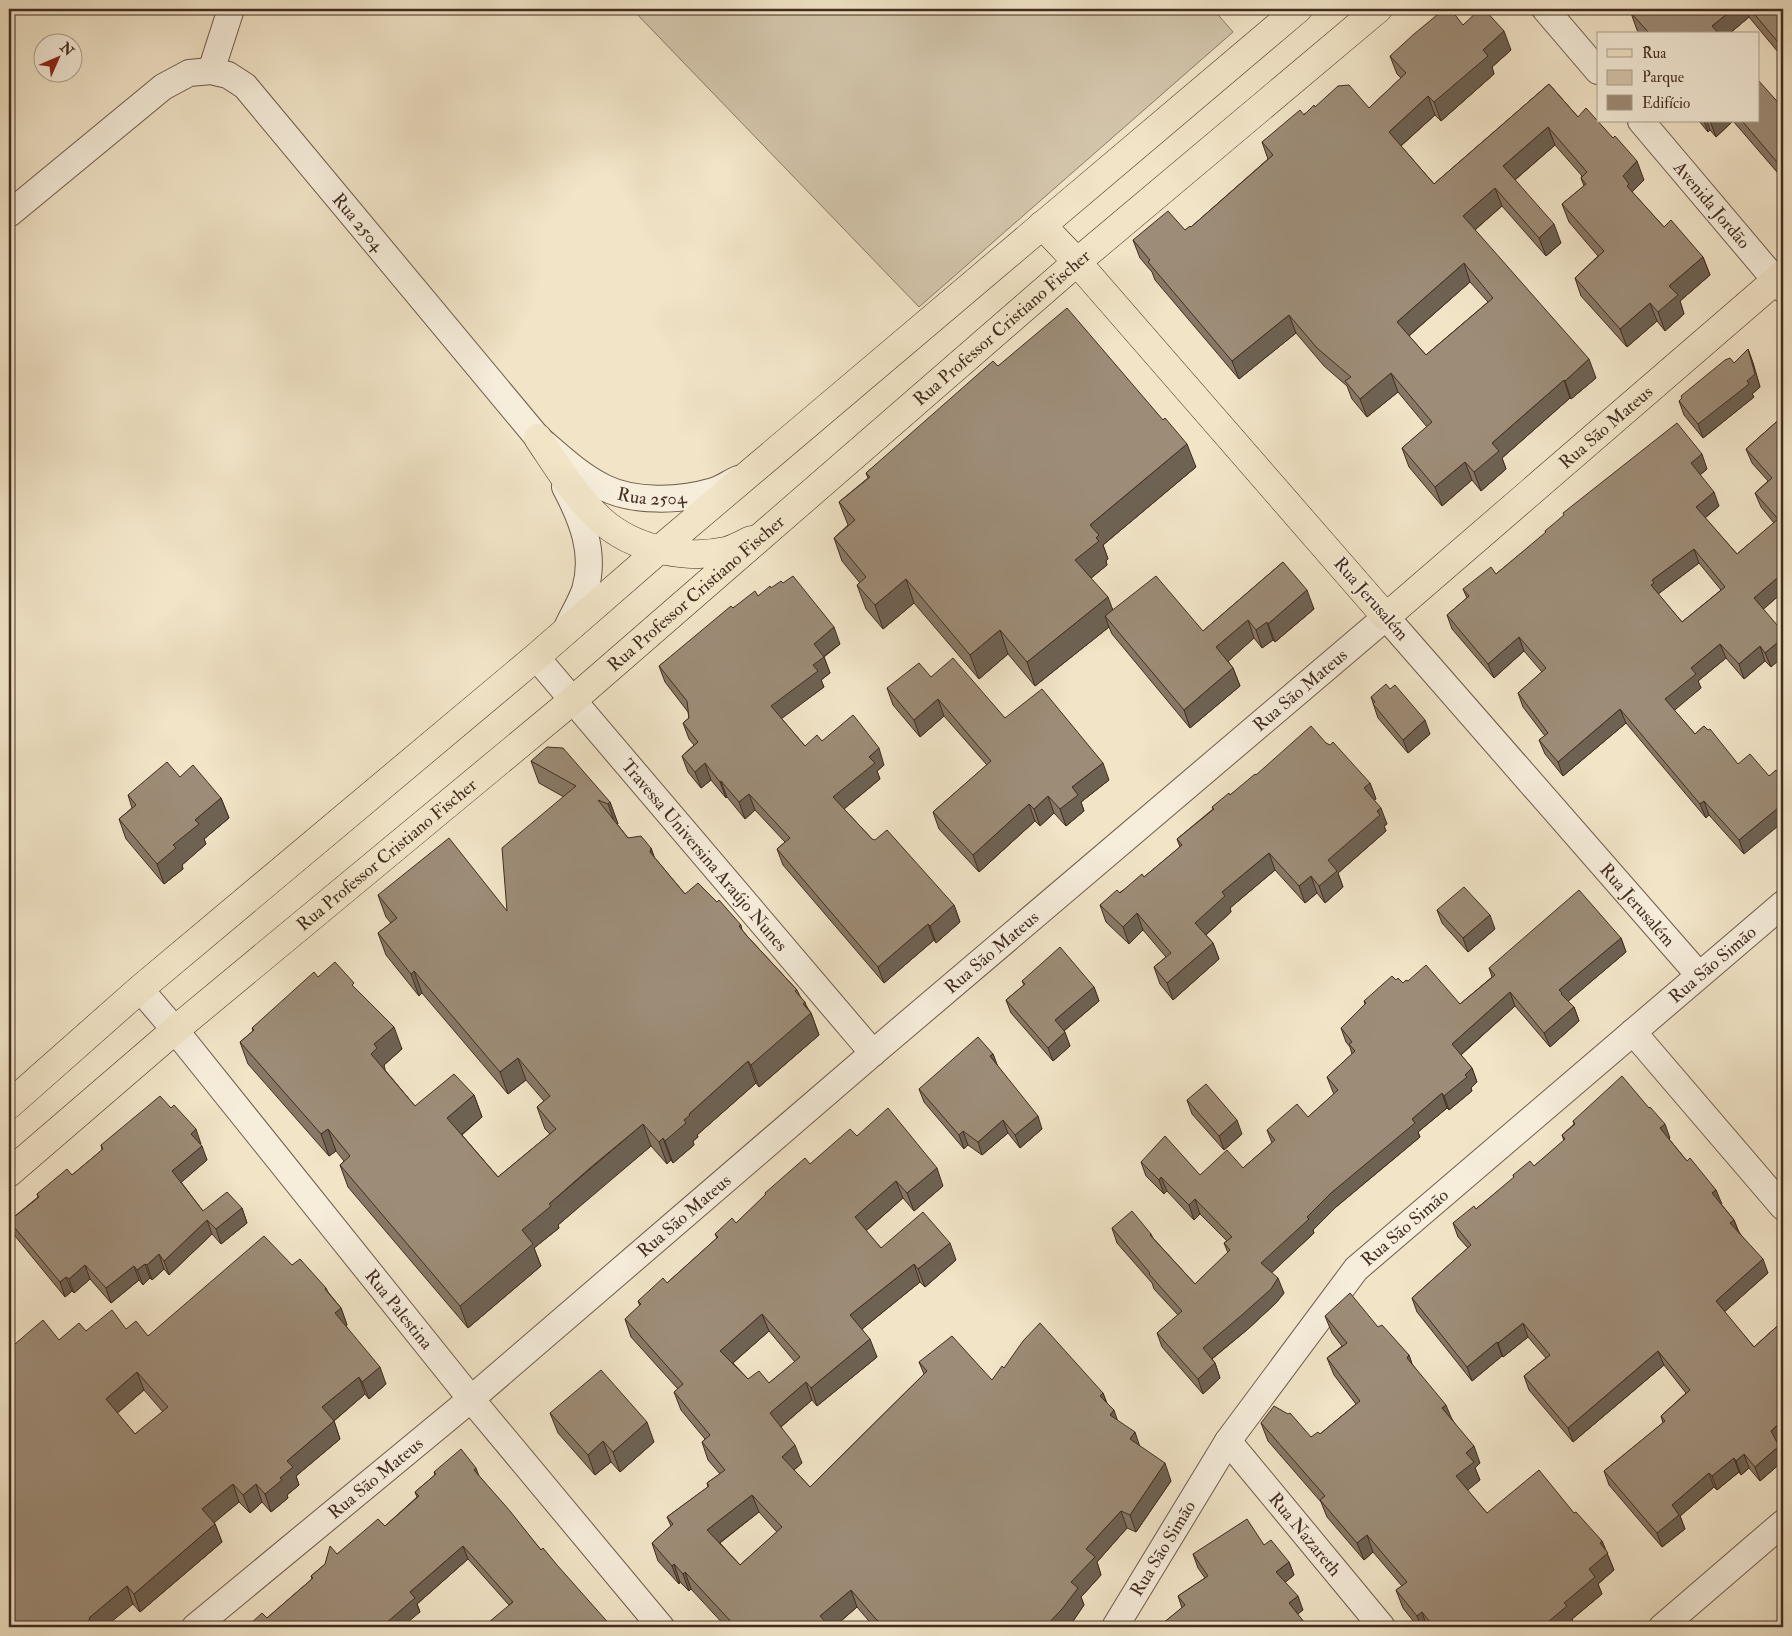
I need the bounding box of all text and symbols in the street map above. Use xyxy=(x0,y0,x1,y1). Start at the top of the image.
north arrow xyxy=(32,32,82,82)
legend xyxy=(1597,32,1760,122)
text: N xyxy=(56,38,78,60)
text: Rua xyxy=(1642,44,1667,63)
text: Parque xyxy=(1642,68,1684,87)
text: Edifício xyxy=(1642,94,1690,113)
street label: Avenida Jordão xyxy=(1668,156,1756,254)
street label: Rua 2504 xyxy=(327,188,390,257)
street label: Rua Professor Cristiano Fischer xyxy=(908,244,1095,411)
street label: Rua São Mateus xyxy=(1554,380,1657,474)
street label: Rua 2504 xyxy=(615,482,689,510)
street label: Rua Professor Cristiano Fischer xyxy=(603,510,789,676)
street label: Rua Jerusalém xyxy=(1328,552,1414,646)
street label: Rua São Mateus xyxy=(1248,643,1352,737)
street label: Travessa Universina Araújo Nunes xyxy=(616,754,793,956)
street label: Rua Professor Cristiano Fischer xyxy=(292,773,482,936)
street label: Rua Jerusalém xyxy=(1595,858,1680,951)
street label: Rua São Mateus xyxy=(940,906,1043,999)
street label: Rua São Simão xyxy=(1664,920,1761,1008)
street label: Rua São Mateus xyxy=(632,1169,736,1262)
street label: Rua São Simão xyxy=(1356,1183,1453,1271)
street label: Rua Palestina xyxy=(360,1265,439,1355)
street label: Rua São Mateus xyxy=(323,1432,428,1524)
street label: Rua Nazareth xyxy=(1264,1488,1347,1581)
street label: Rua São Simão xyxy=(1125,1496,1201,1600)

